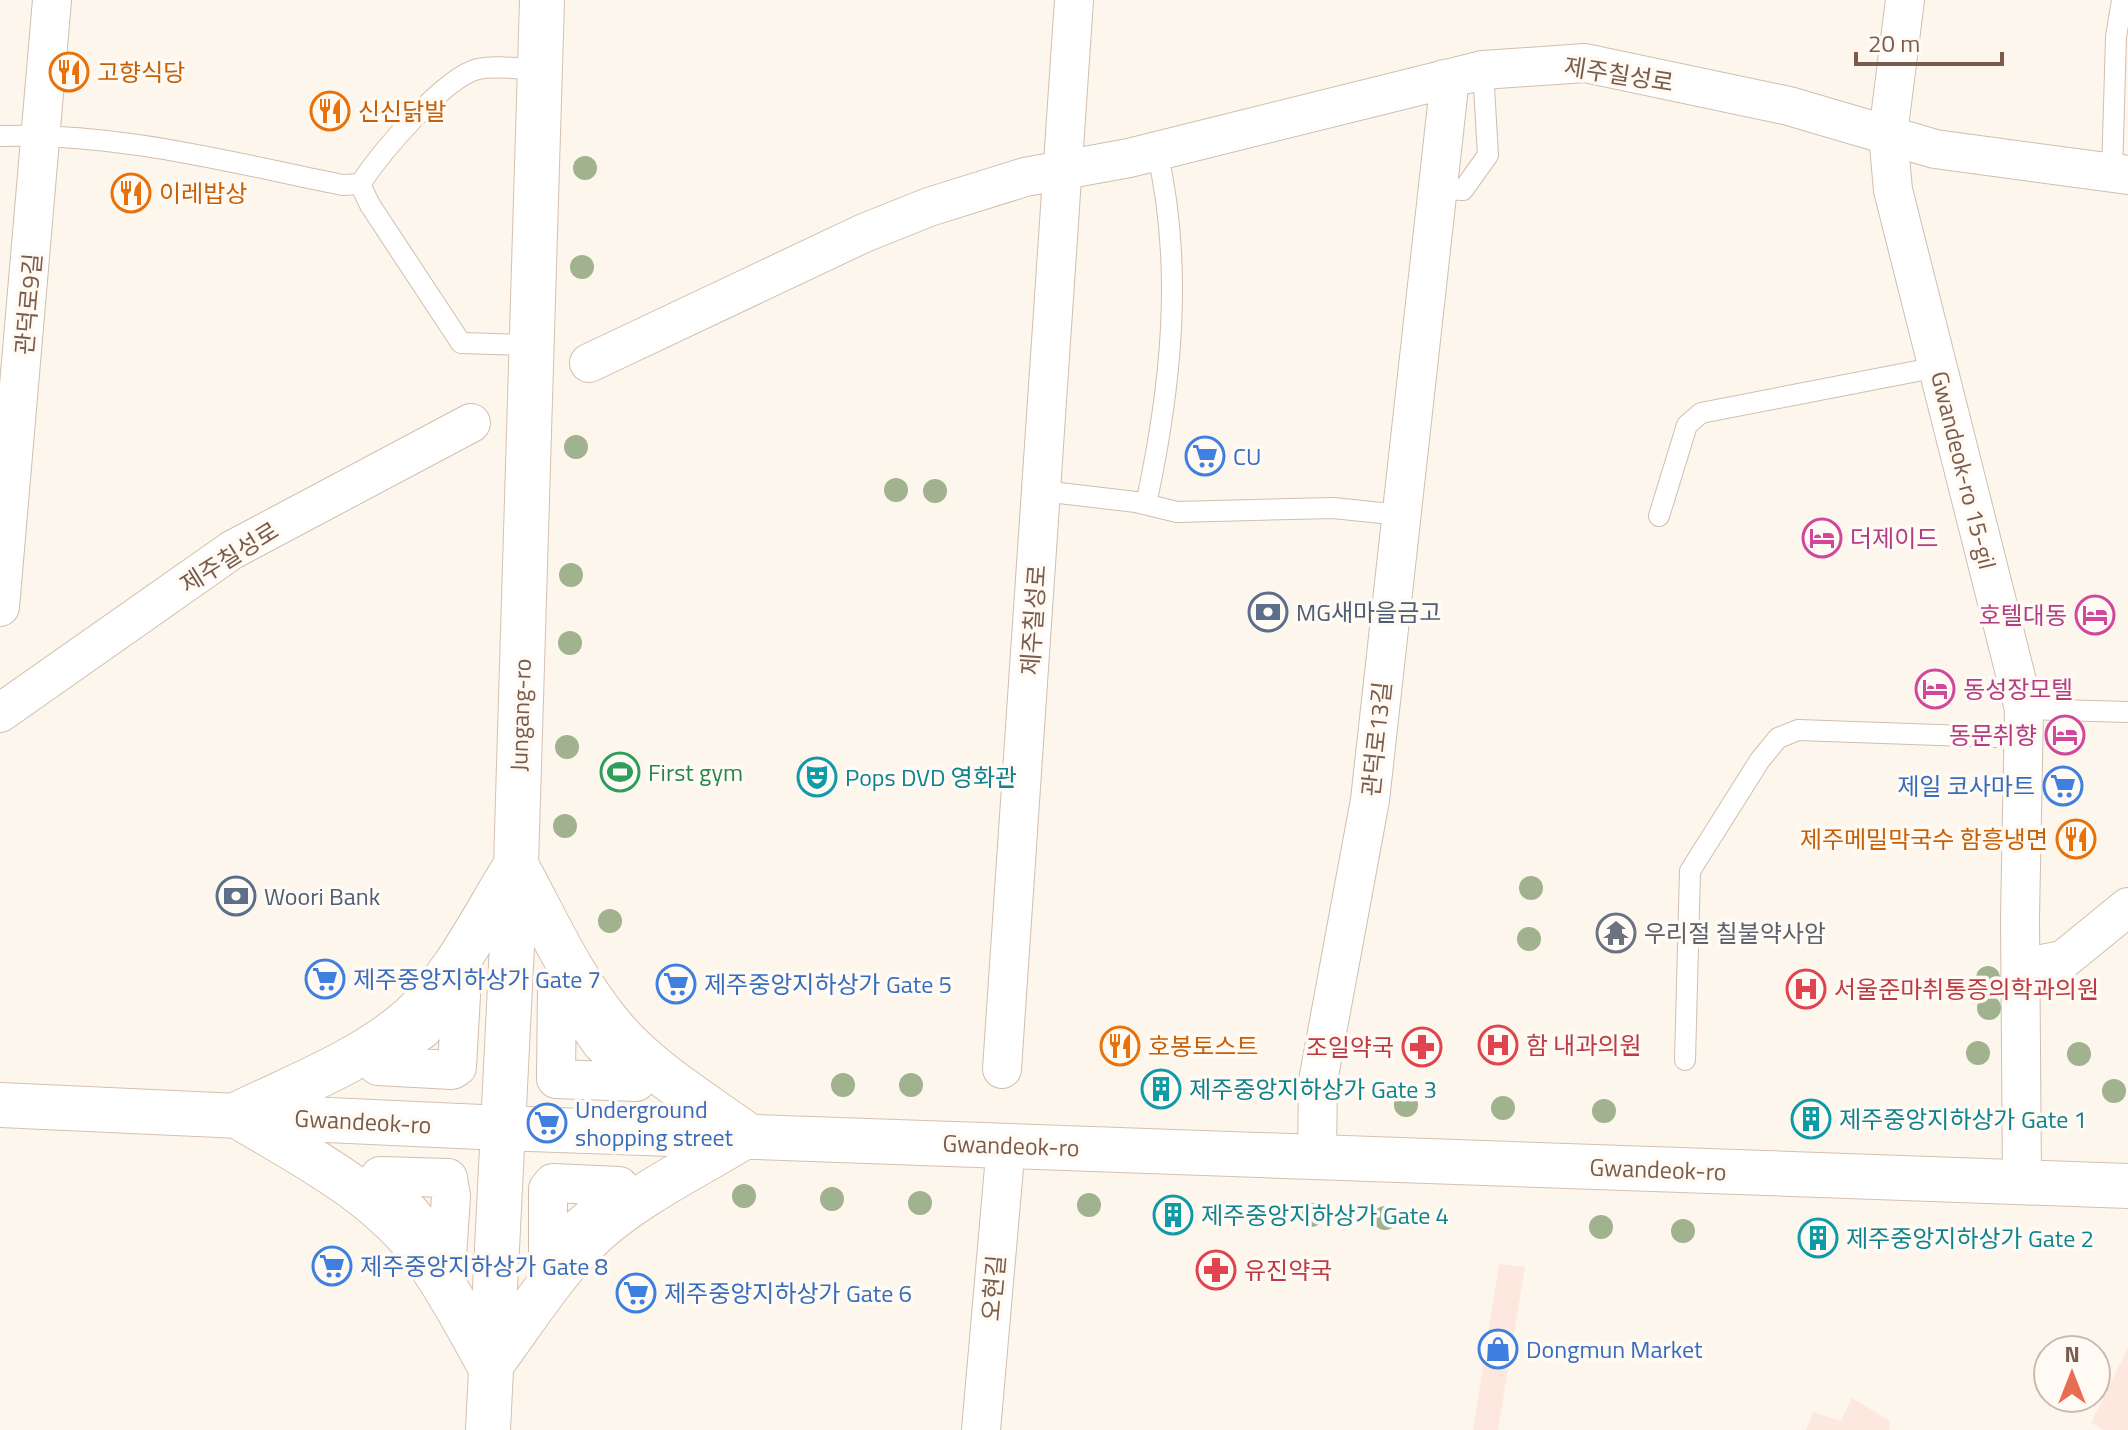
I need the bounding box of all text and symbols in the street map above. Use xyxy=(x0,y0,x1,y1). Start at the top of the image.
scale bar xyxy=(1856,16,2002,66)
text: 20 m xyxy=(1868,25,1920,61)
street label: 제주칠성로 xyxy=(1562,48,1676,100)
restaurant icon: 고향식당 xyxy=(48,51,90,93)
place label: 고향식당 xyxy=(97,54,185,90)
restaurant icon: 신신닭발 xyxy=(309,90,351,132)
place label: 신신닭발 xyxy=(358,93,446,129)
restaurant icon: 이레밥상 xyxy=(110,172,152,214)
place label: 이레밥상 xyxy=(159,175,247,211)
street label: 관덕로9길 xyxy=(6,252,50,356)
street label: Gwandeok-ro 15-gil xyxy=(1922,367,2006,573)
supermarket icon: CU xyxy=(1184,435,1226,477)
place label: CU xyxy=(1233,438,1262,474)
street label: 제주칠성로 xyxy=(173,512,285,602)
hotel icon: 더제이드 xyxy=(1801,517,1843,559)
place label: 더제이드 xyxy=(1850,520,1938,556)
street label: 제주칠성로 xyxy=(1011,564,1055,676)
bank icon: MG새마을금고 xyxy=(1247,591,1289,633)
place label: MG새마을금고 xyxy=(1296,594,1441,630)
hotel icon: 호텔대동 xyxy=(2074,594,2116,636)
place label: 호텔대동 xyxy=(1979,597,2067,633)
street label: Jungang-ro xyxy=(500,658,540,772)
hotel icon: 동성장모텔 xyxy=(1914,668,1956,710)
place label: 동성장모텔 xyxy=(1963,671,2073,707)
street label: 관덕로13길 xyxy=(1352,680,1400,798)
hotel icon: 동문취향 xyxy=(2044,714,2086,756)
place label: 동문취향 xyxy=(1949,717,2037,753)
sports icon: First gym xyxy=(599,751,641,793)
place label: First gym xyxy=(648,754,743,790)
theatre icon: Pops DVD 영화관 xyxy=(796,756,838,798)
place label: Pops DVD 영화관 xyxy=(845,759,1017,795)
supermarket icon: 제일 코사마트 xyxy=(2042,765,2084,807)
place label: 제일 코사마트 xyxy=(1897,768,2035,804)
restaurant icon: 제주메밀막국수 함흥냉면 xyxy=(2055,818,2097,860)
place label: 제주메밀막국수 함흥냉면 xyxy=(1800,821,2048,857)
bank icon: Woori Bank xyxy=(215,875,257,917)
place label: Woori Bank xyxy=(264,878,381,914)
temple icon: 우리절 칠불약사암 xyxy=(1595,912,1637,954)
place label: 우리절 칠불약사암 xyxy=(1644,915,1826,951)
supermarket icon: 제주중앙지하상가 Gate 7 xyxy=(304,958,346,1000)
place label: 제주중앙지하상가 Gate 7 xyxy=(353,961,601,997)
supermarket icon: 제주중앙지하상가 Gate 5 xyxy=(655,963,697,1005)
place label: 제주중앙지하상가 Gate 5 xyxy=(704,966,952,1002)
hospital icon: 서울준마취통증의학과의원 xyxy=(1785,968,1827,1010)
place label: 서울준마취통증의학과의원 xyxy=(1834,971,2099,1007)
hospital icon: 함 내과의원 xyxy=(1477,1024,1519,1066)
restaurant icon: 호봉토스트 xyxy=(1099,1025,1141,1067)
pharmacy icon: 조일약국 xyxy=(1401,1026,1443,1068)
place label: 함 내과의원 xyxy=(1526,1027,1642,1063)
place label: 호봉토스트 xyxy=(1148,1028,1258,1064)
place label: 조일약국 xyxy=(1306,1029,1394,1065)
building icon: 제주중앙지하상가 Gate 3 xyxy=(1140,1068,1182,1110)
place label: 제주중앙지하상가 Gate 3 xyxy=(1189,1071,1437,1107)
place label: Underground shopping street xyxy=(575,1091,734,1155)
building icon: 제주중앙지하상가 Gate 1 xyxy=(1790,1098,1832,1140)
street label: Gwandeok-ro xyxy=(294,1099,432,1143)
place label: 제주중앙지하상가 Gate 1 xyxy=(1839,1101,2087,1137)
supermarket icon: Underground shopping street xyxy=(526,1102,568,1144)
street label: Gwandeok-ro xyxy=(942,1125,1080,1165)
street label: Gwandeok-ro xyxy=(1589,1149,1727,1189)
building icon: 제주중앙지하상가 Gate 4 xyxy=(1152,1194,1194,1236)
place label: 제주중앙지하상가 Gate 4 xyxy=(1201,1197,1449,1233)
building icon: 제주중앙지하상가 Gate 2 xyxy=(1797,1217,1839,1259)
place label: 제주중앙지하상가 Gate 2 xyxy=(1846,1220,2094,1256)
supermarket icon: 제주중앙지하상가 Gate 8 xyxy=(311,1245,353,1287)
place label: 제주중앙지하상가 Gate 8 xyxy=(360,1248,608,1284)
pharmacy icon: 유진약국 xyxy=(1195,1249,1237,1291)
place label: 유진약국 xyxy=(1244,1252,1332,1288)
street label: 오현길 xyxy=(972,1253,1014,1323)
supermarket icon: 제주중앙지하상가 Gate 6 xyxy=(615,1272,657,1314)
place label: 제주중앙지하상가 Gate 6 xyxy=(664,1275,912,1311)
shop icon: Dongmun Market xyxy=(1477,1328,1519,1370)
place label: Dongmun Market xyxy=(1526,1331,1703,1367)
north arrow xyxy=(2032,1334,2112,1414)
text: N xyxy=(2064,1337,2080,1371)

